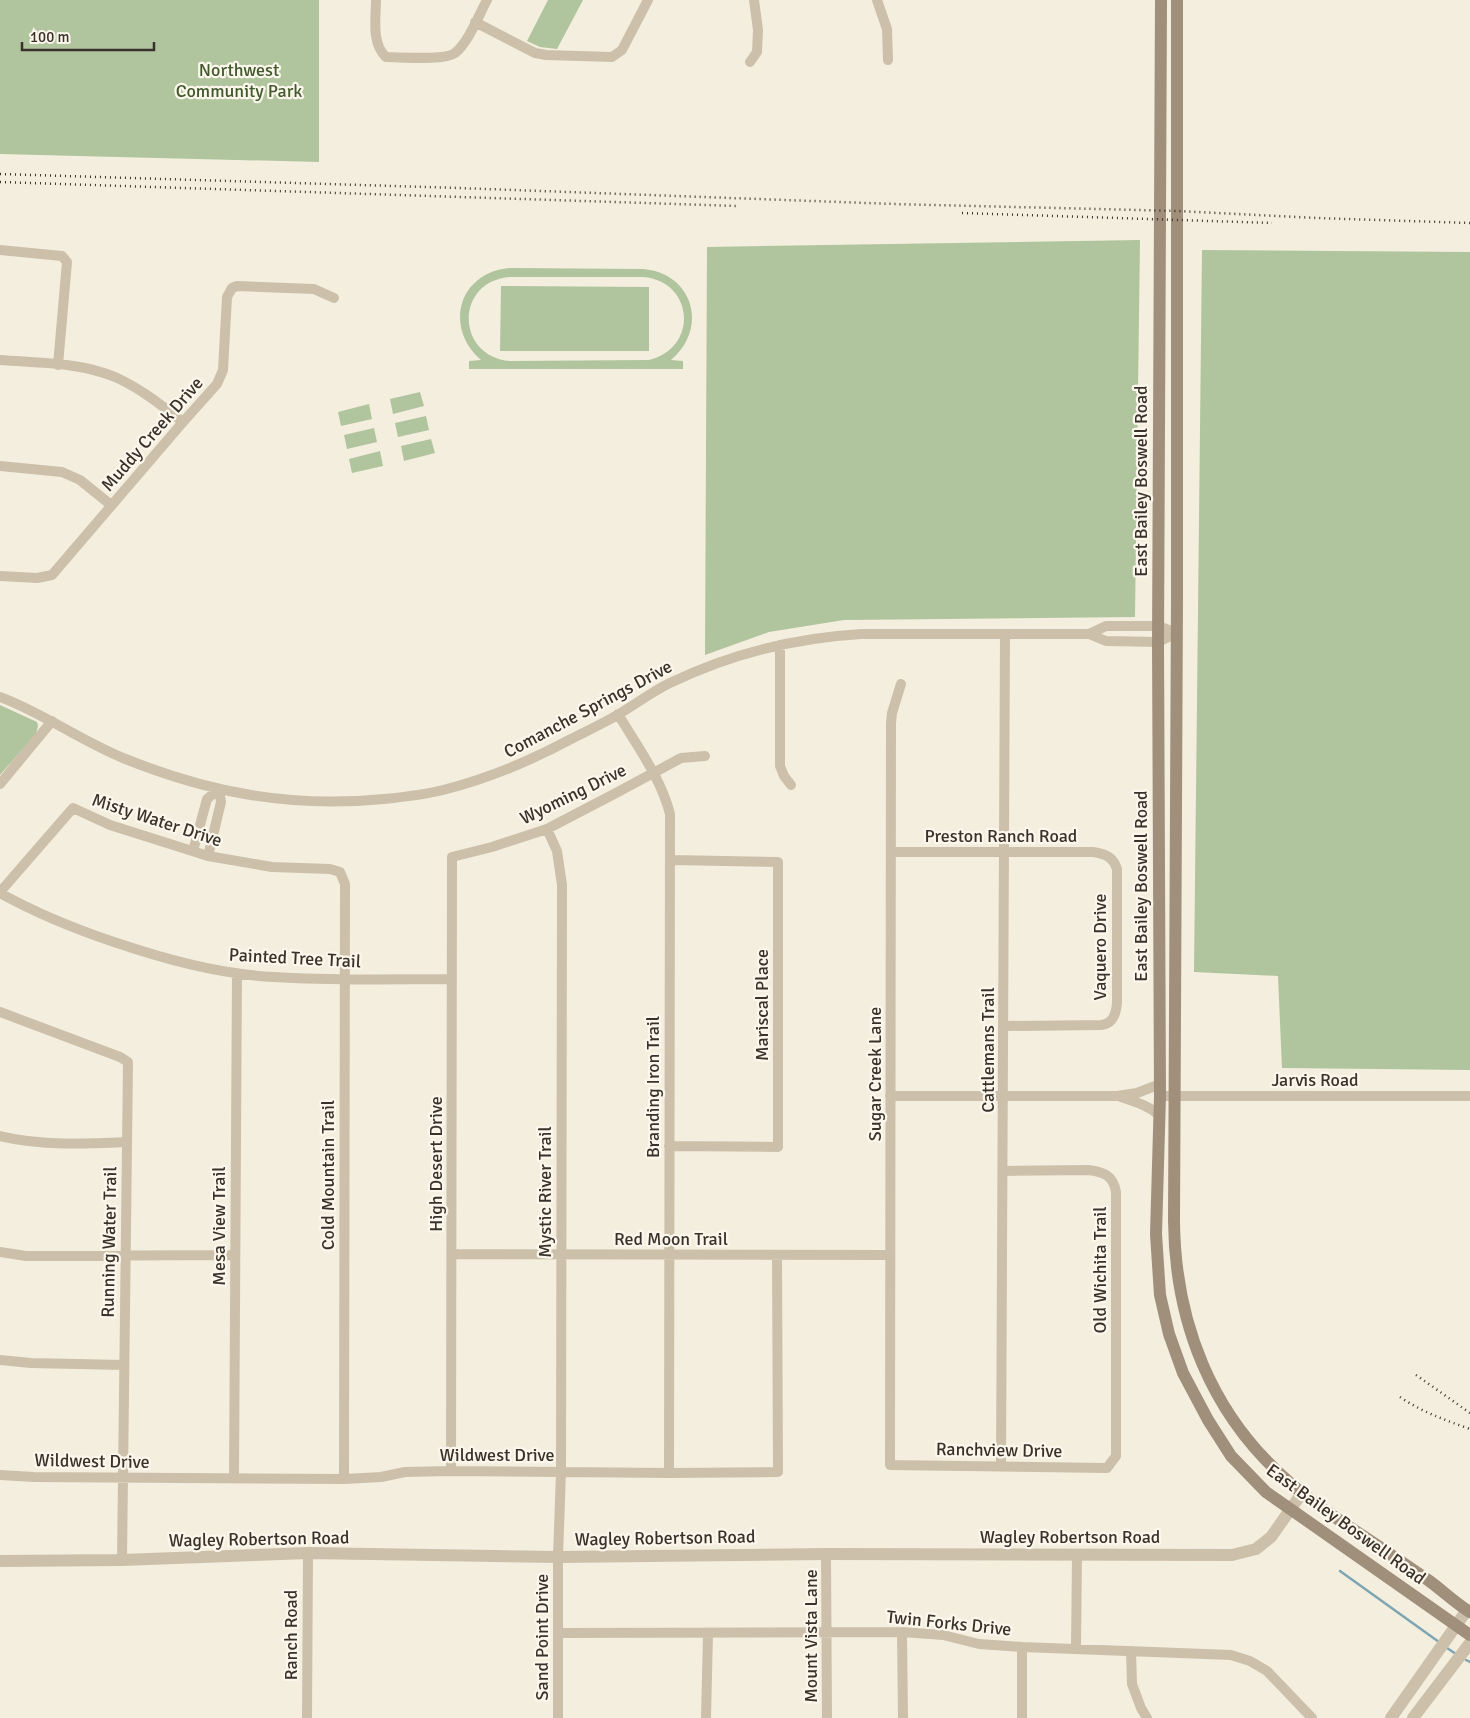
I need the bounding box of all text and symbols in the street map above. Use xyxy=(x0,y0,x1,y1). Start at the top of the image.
scale bar xyxy=(22,20,155,52)
text: 100 m xyxy=(30,28,70,46)
park label: Northwest Community Park xyxy=(176,59,302,102)
street label: Muddy Creek Drive xyxy=(96,372,208,496)
street label: East Bailey Boswell Road xyxy=(1130,385,1152,577)
street label: Comanche Springs Drive xyxy=(500,655,676,763)
street label: Wyoming Drive xyxy=(516,759,630,829)
street label: Misty Water Drive xyxy=(89,789,225,851)
street label: East Bailey Boswell Road xyxy=(1130,790,1152,982)
street label: Preston Ranch Road xyxy=(925,825,1077,847)
street label: Vaquero Drive xyxy=(1089,894,1111,1000)
street label: Painted Tree Trail xyxy=(228,944,362,972)
street label: Mariscal Place xyxy=(751,949,773,1061)
street label: Cattlemans Trail xyxy=(977,987,999,1113)
street label: Sugar Creek Lane xyxy=(864,1007,886,1141)
street label: Branding Iron Trail xyxy=(642,1016,664,1158)
street label: Jarvis Road xyxy=(1271,1069,1359,1091)
street label: High Desert Drive xyxy=(425,1096,447,1232)
street label: Cold Mountain Trail xyxy=(317,1100,339,1250)
street label: Mystic River Trail xyxy=(534,1126,556,1258)
street label: Running Water Trail xyxy=(97,1166,121,1318)
street label: Mesa View Trail xyxy=(208,1166,230,1286)
street label: Old Wichita Trail xyxy=(1089,1207,1111,1333)
street label: Red Moon Trail xyxy=(614,1228,728,1250)
street label: Ranchview Drive xyxy=(936,1438,1062,1462)
street label: Wildwest Drive xyxy=(439,1444,555,1466)
street label: Wildwest Drive xyxy=(34,1449,150,1473)
street label: East Bailey Boswell Road xyxy=(1262,1459,1430,1589)
street label: Wagley Robertson Road xyxy=(574,1525,756,1551)
street label: Wagley Robertson Road xyxy=(168,1526,350,1552)
street label: Wagley Robertson Road xyxy=(980,1526,1160,1548)
street label: Mount Vista Lane xyxy=(800,1569,822,1703)
street label: Sand Point Drive xyxy=(531,1574,553,1700)
street label: Ranch Road xyxy=(280,1590,302,1680)
street label: Twin Forks Drive xyxy=(885,1606,1013,1640)

